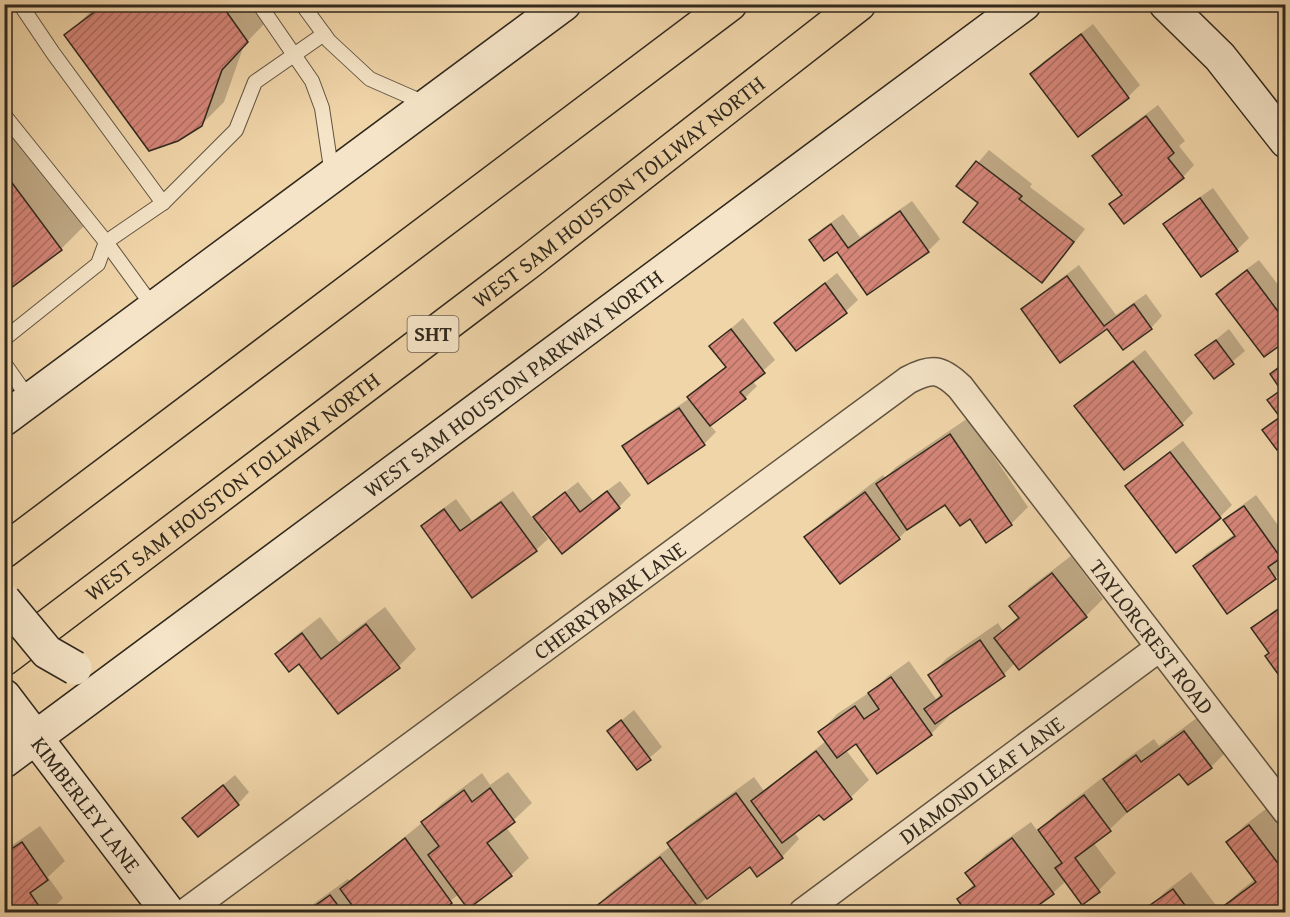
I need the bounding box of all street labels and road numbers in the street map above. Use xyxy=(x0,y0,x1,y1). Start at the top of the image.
street label: WEST SAM HOUSTON TOLLWAY NORTH xyxy=(465,67,771,315)
street label: WEST SAM HOUSTON PARKWAY NORTH xyxy=(357,261,670,505)
road number: SHT xyxy=(408,316,458,352)
street label: WEST SAM HOUSTON TOLLWAY NORTH xyxy=(78,364,386,609)
street label: CHERRYBARK LANE xyxy=(527,533,692,667)
street label: TAYLORCREST ROAD xyxy=(1082,552,1222,721)
street label: DIAMOND LEAF LANE xyxy=(892,708,1070,852)
street label: KIMBERLEY LANE xyxy=(24,729,148,879)

